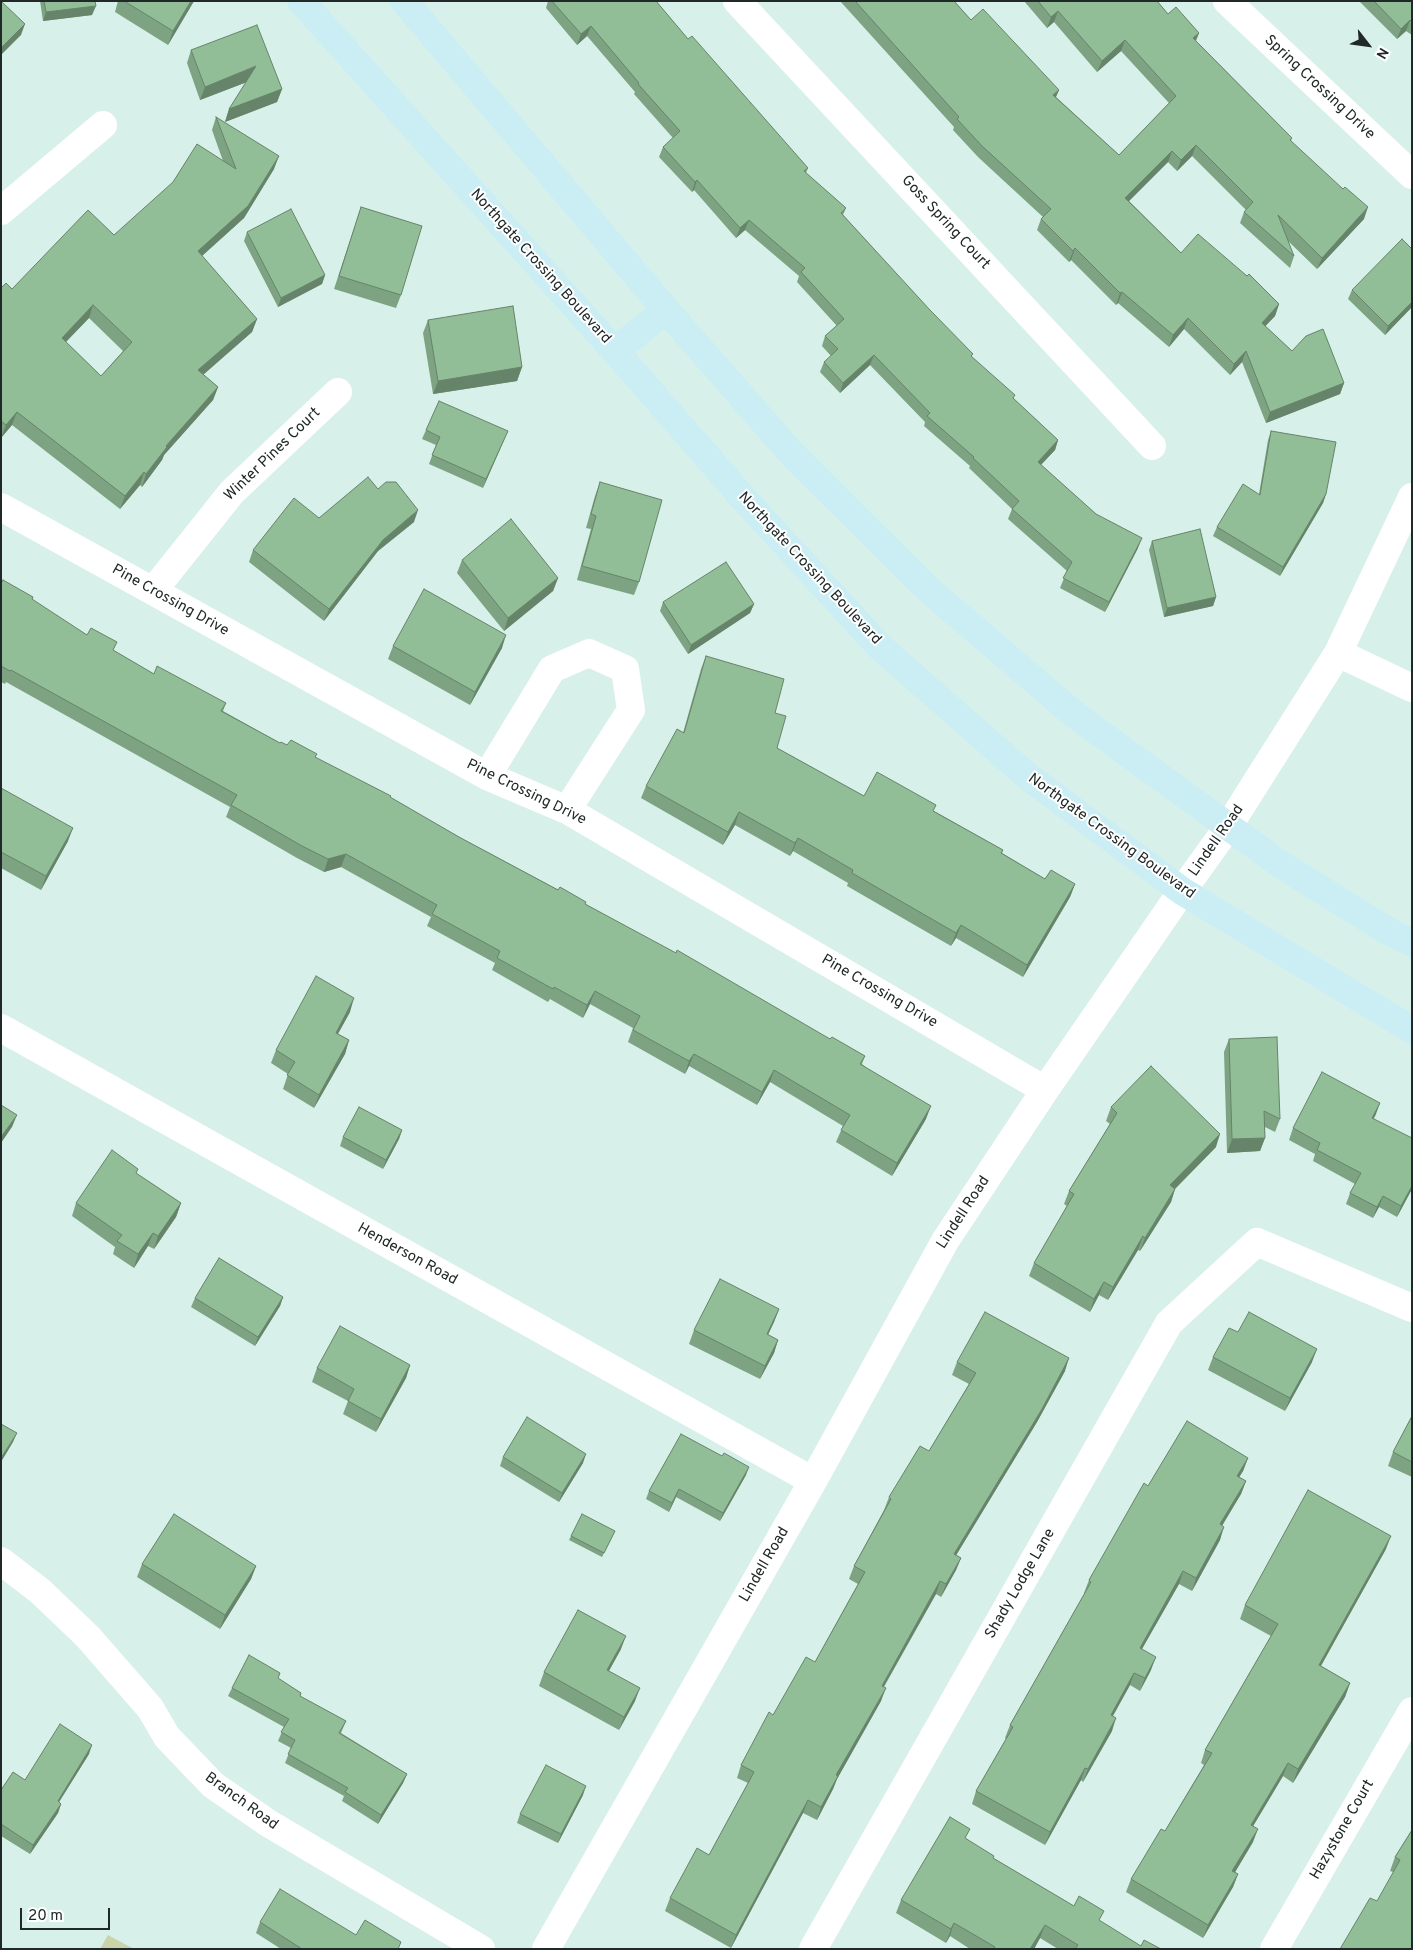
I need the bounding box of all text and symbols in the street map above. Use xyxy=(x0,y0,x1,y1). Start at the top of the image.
north arrow xyxy=(1343,20,1393,70)
street label: Spring Crossing Drive xyxy=(1260,32,1378,144)
text: N xyxy=(1372,44,1391,61)
street label: Goss Spring Court xyxy=(897,172,993,274)
street label: Northgate Crossing Boulevard xyxy=(466,186,614,348)
street label: Winter Pines Court xyxy=(221,405,325,505)
street label: Northgate Crossing Boulevard xyxy=(733,489,885,649)
street label: Pine Crossing Drive xyxy=(108,561,232,641)
street label: Pine Crossing Drive xyxy=(463,756,589,830)
street label: Northgate Crossing Boulevard xyxy=(1024,770,1198,904)
street label: Lindell Road xyxy=(1186,802,1248,880)
street label: Pine Crossing Drive xyxy=(818,951,940,1033)
street label: Lindell Road xyxy=(934,1173,994,1253)
street label: Henderson Road xyxy=(354,1220,460,1290)
street label: Lindell Road xyxy=(736,1524,794,1606)
street label: Shady Lodge Lane xyxy=(982,1526,1060,1642)
street label: Branch Road xyxy=(201,1769,281,1835)
street label: Hazystone Court xyxy=(1307,1777,1379,1883)
scale bar xyxy=(22,1898,112,1930)
text: 20 m xyxy=(28,1907,63,1926)

